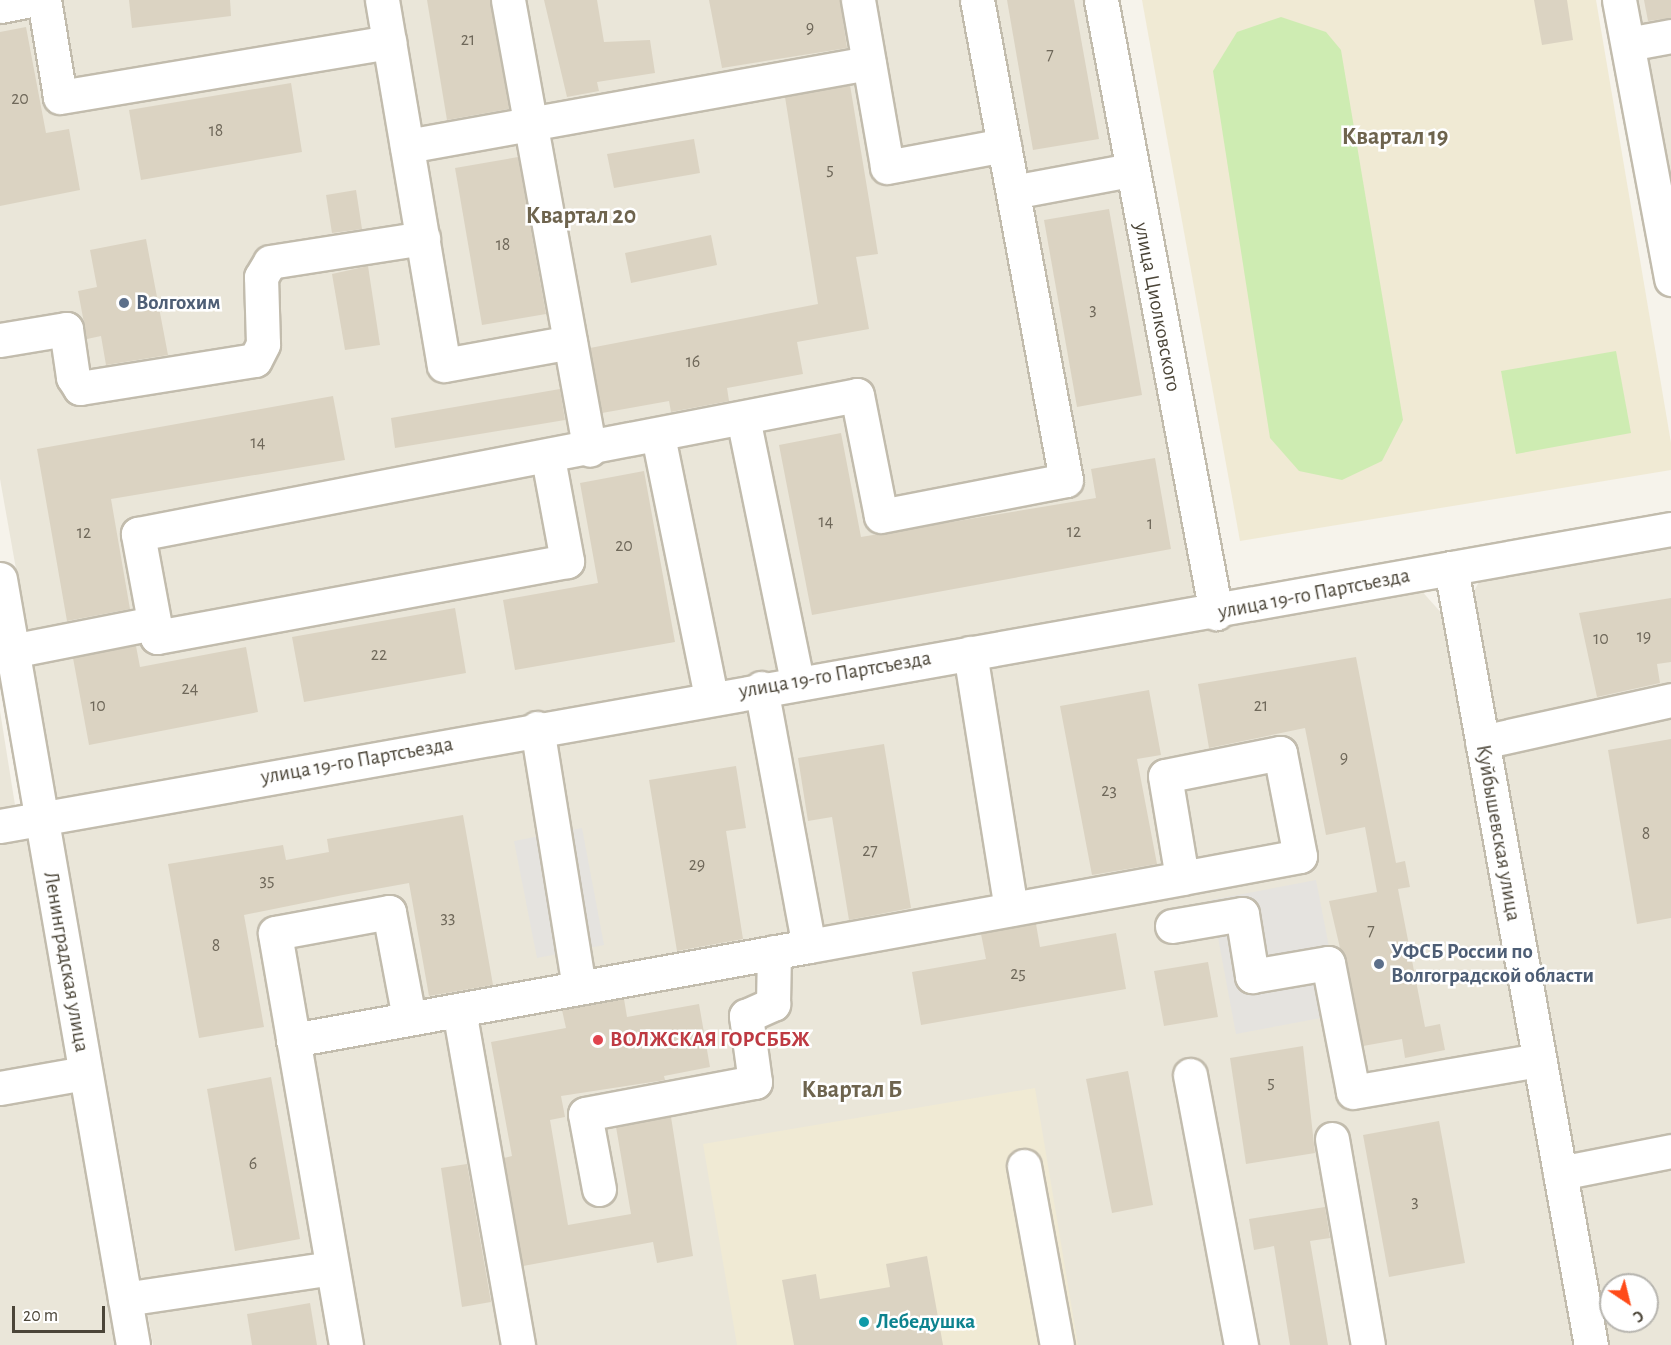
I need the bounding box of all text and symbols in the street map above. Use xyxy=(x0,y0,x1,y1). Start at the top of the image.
house number: 9 xyxy=(806,17,814,39)
house number: 21 xyxy=(461,29,475,51)
house number: 7 xyxy=(1046,44,1054,66)
house number: 20 xyxy=(11,88,29,110)
house number: 18 xyxy=(209,120,223,142)
district label: Квартал 19 xyxy=(1342,124,1448,152)
house number: 5 xyxy=(826,159,834,181)
district label: Квартал 20 xyxy=(526,203,636,231)
street label: улица Циолковского xyxy=(1128,220,1186,394)
house number: 18 xyxy=(496,234,510,256)
place label: Волгохим xyxy=(136,290,220,316)
marker: Волгохим xyxy=(117,296,131,310)
house number: 3 xyxy=(1089,299,1097,321)
house number: 16 xyxy=(686,351,700,373)
house number: 14 xyxy=(251,432,265,454)
house number: 14 xyxy=(819,511,833,533)
house number: 1 xyxy=(1147,513,1153,535)
house number: 12 xyxy=(1067,521,1081,543)
house number: 12 xyxy=(77,522,91,544)
house number: 20 xyxy=(615,535,633,557)
street label: улица 19-го Партсъезда xyxy=(1216,563,1412,625)
house number: 19 xyxy=(1637,626,1651,648)
house number: 10 xyxy=(1593,628,1609,650)
house number: 22 xyxy=(371,644,387,666)
street label: улица 19-го Партсъезда xyxy=(737,646,933,704)
house number: 24 xyxy=(182,678,198,700)
house number: 10 xyxy=(90,695,106,717)
house number: 21 xyxy=(1254,695,1268,717)
street label: улица 19-го Партсъезда xyxy=(259,732,455,790)
street label: Куйбышевская улица xyxy=(1470,743,1526,923)
house number: 9 xyxy=(1340,747,1348,769)
house number: 23 xyxy=(1101,780,1117,802)
house number: 8 xyxy=(1642,823,1650,845)
house number: 27 xyxy=(862,840,878,862)
house number: 29 xyxy=(689,854,705,876)
street label: Ленинградская улица xyxy=(38,870,94,1054)
house number: 35 xyxy=(260,870,274,892)
house number: 33 xyxy=(441,907,455,929)
house number: 7 xyxy=(1367,920,1375,942)
house number: 8 xyxy=(212,935,220,957)
place label: УФСБ России по Волгоградской области xyxy=(1391,939,1594,989)
marker: УФСБ России по Волгоградской области xyxy=(1372,957,1386,971)
house number: 25 xyxy=(1010,963,1026,985)
place label: ВОЛЖСКАЯ ГОРСББЖ xyxy=(610,1027,810,1053)
marker: ВОЛЖСКАЯ ГОРСББЖ xyxy=(591,1033,605,1047)
house number: 5 xyxy=(1267,1072,1275,1094)
district label: Квартал Б xyxy=(802,1077,902,1105)
house number: 6 xyxy=(249,1153,257,1175)
house number: 3 xyxy=(1411,1191,1419,1213)
north arrow xyxy=(1599,1273,1659,1333)
scale bar xyxy=(15,1294,108,1332)
text: 20 m xyxy=(23,1307,58,1325)
text: С xyxy=(1630,1307,1646,1325)
place label: Лебедушка xyxy=(876,1309,975,1335)
marker: Лебедушка xyxy=(857,1315,871,1329)

